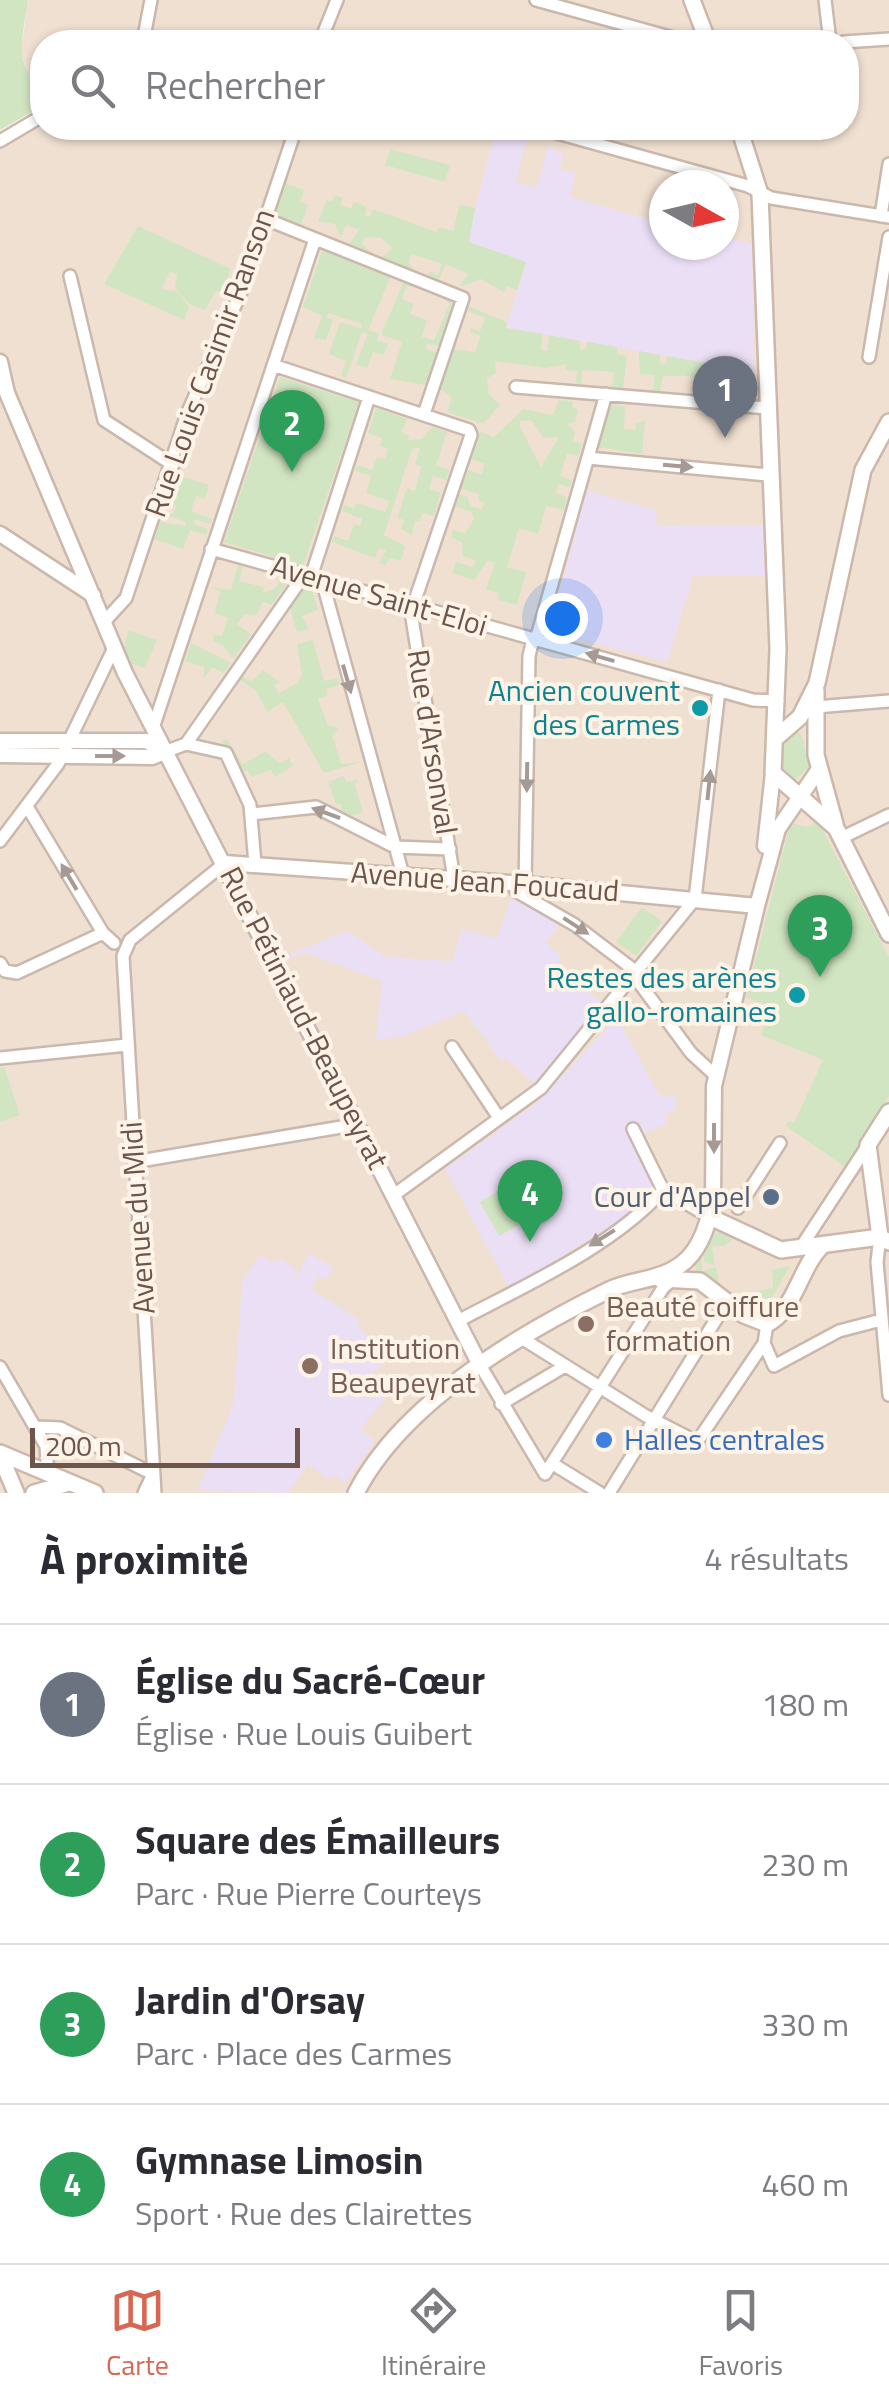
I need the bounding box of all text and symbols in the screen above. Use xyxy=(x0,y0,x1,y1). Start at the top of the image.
search box xyxy=(30,30,859,140)
text: Rechercher xyxy=(145,56,326,114)
icon: search xyxy=(65,58,120,113)
north arrow xyxy=(649,170,739,260)
street label: Rue Louis Casimir Ranson xyxy=(132,202,286,523)
pin: 1 xyxy=(692,356,758,438)
pin: 2 xyxy=(260,390,324,472)
one-way arrow xyxy=(663,459,695,475)
street label: Avenue Saint-Eloi xyxy=(266,542,493,648)
your location xyxy=(537,593,588,644)
street label: Rue d'Arsonval xyxy=(396,646,470,838)
one-way arrow xyxy=(584,649,615,664)
one-way arrow xyxy=(340,665,355,695)
place label: Ancien couvent des Carmes xyxy=(488,667,680,747)
marker: Ancien couvent des Carmes xyxy=(689,697,711,719)
one-way arrow xyxy=(94,748,126,764)
one-way arrow xyxy=(519,761,535,793)
one-way arrow xyxy=(701,769,717,801)
one-way arrow xyxy=(311,805,341,820)
street label: Avenue Jean Foucaud xyxy=(349,849,621,913)
street label: Rue Pétiniaud-Beaupeyrat xyxy=(209,858,401,1177)
one-way arrow xyxy=(61,863,78,891)
pin: 3 xyxy=(788,894,852,977)
one-way arrow xyxy=(562,917,589,935)
place label: Restes des arènes gallo-romaines xyxy=(546,954,777,1034)
marker: Restes des arènes gallo-romaines xyxy=(786,984,808,1006)
street label: Avenue du Midi xyxy=(107,1120,167,1316)
one-way arrow xyxy=(706,1122,722,1154)
pin: 4 xyxy=(498,1160,562,1242)
place label: Cour d'Appel xyxy=(594,1173,751,1219)
marker: Cour d'Appel xyxy=(760,1186,782,1208)
one-way arrow xyxy=(589,1228,616,1247)
place label: Beauté coiffure formation xyxy=(606,1283,799,1363)
marker: Beauté coiffure formation xyxy=(575,1313,597,1335)
place label: Institution Beaupeyrat xyxy=(330,1325,476,1405)
marker: Institution Beaupeyrat xyxy=(299,1355,321,1377)
place label: Halles centrales xyxy=(624,1416,825,1462)
scale bar xyxy=(30,1423,300,1468)
text: 200 m xyxy=(45,1424,122,1467)
marker: Halles centrales xyxy=(593,1429,615,1451)
text: À proximité xyxy=(40,1526,248,1590)
text: 4 résultats xyxy=(704,1534,849,1582)
text: Église du Sacré-Cœur xyxy=(135,1651,485,1709)
text: 1 xyxy=(64,1680,81,1728)
text: 180 m xyxy=(761,1680,849,1728)
text: Église · Rue Louis Guibert xyxy=(135,1709,472,1757)
text: Square des Émailleurs xyxy=(135,1811,500,1869)
text: 2 xyxy=(64,1840,81,1888)
text: 230 m xyxy=(761,1840,849,1888)
text: Parc · Rue Pierre Courteys xyxy=(135,1869,482,1917)
text: Jardin d'Orsay xyxy=(135,1971,365,2029)
text: 3 xyxy=(64,2000,81,2048)
text: 330 m xyxy=(761,2000,849,2048)
text: Parc · Place des Carmes xyxy=(135,2029,452,2077)
text: Gymnase Limosin xyxy=(135,2131,424,2189)
text: 4 xyxy=(64,2160,81,2208)
text: 460 m xyxy=(761,2160,849,2208)
text: Sport · Rue des Clairettes xyxy=(135,2189,472,2237)
tab: Carte xyxy=(106,2283,169,2386)
tab: Itinéraire xyxy=(381,2283,486,2386)
tab: Favoris xyxy=(698,2283,783,2386)

